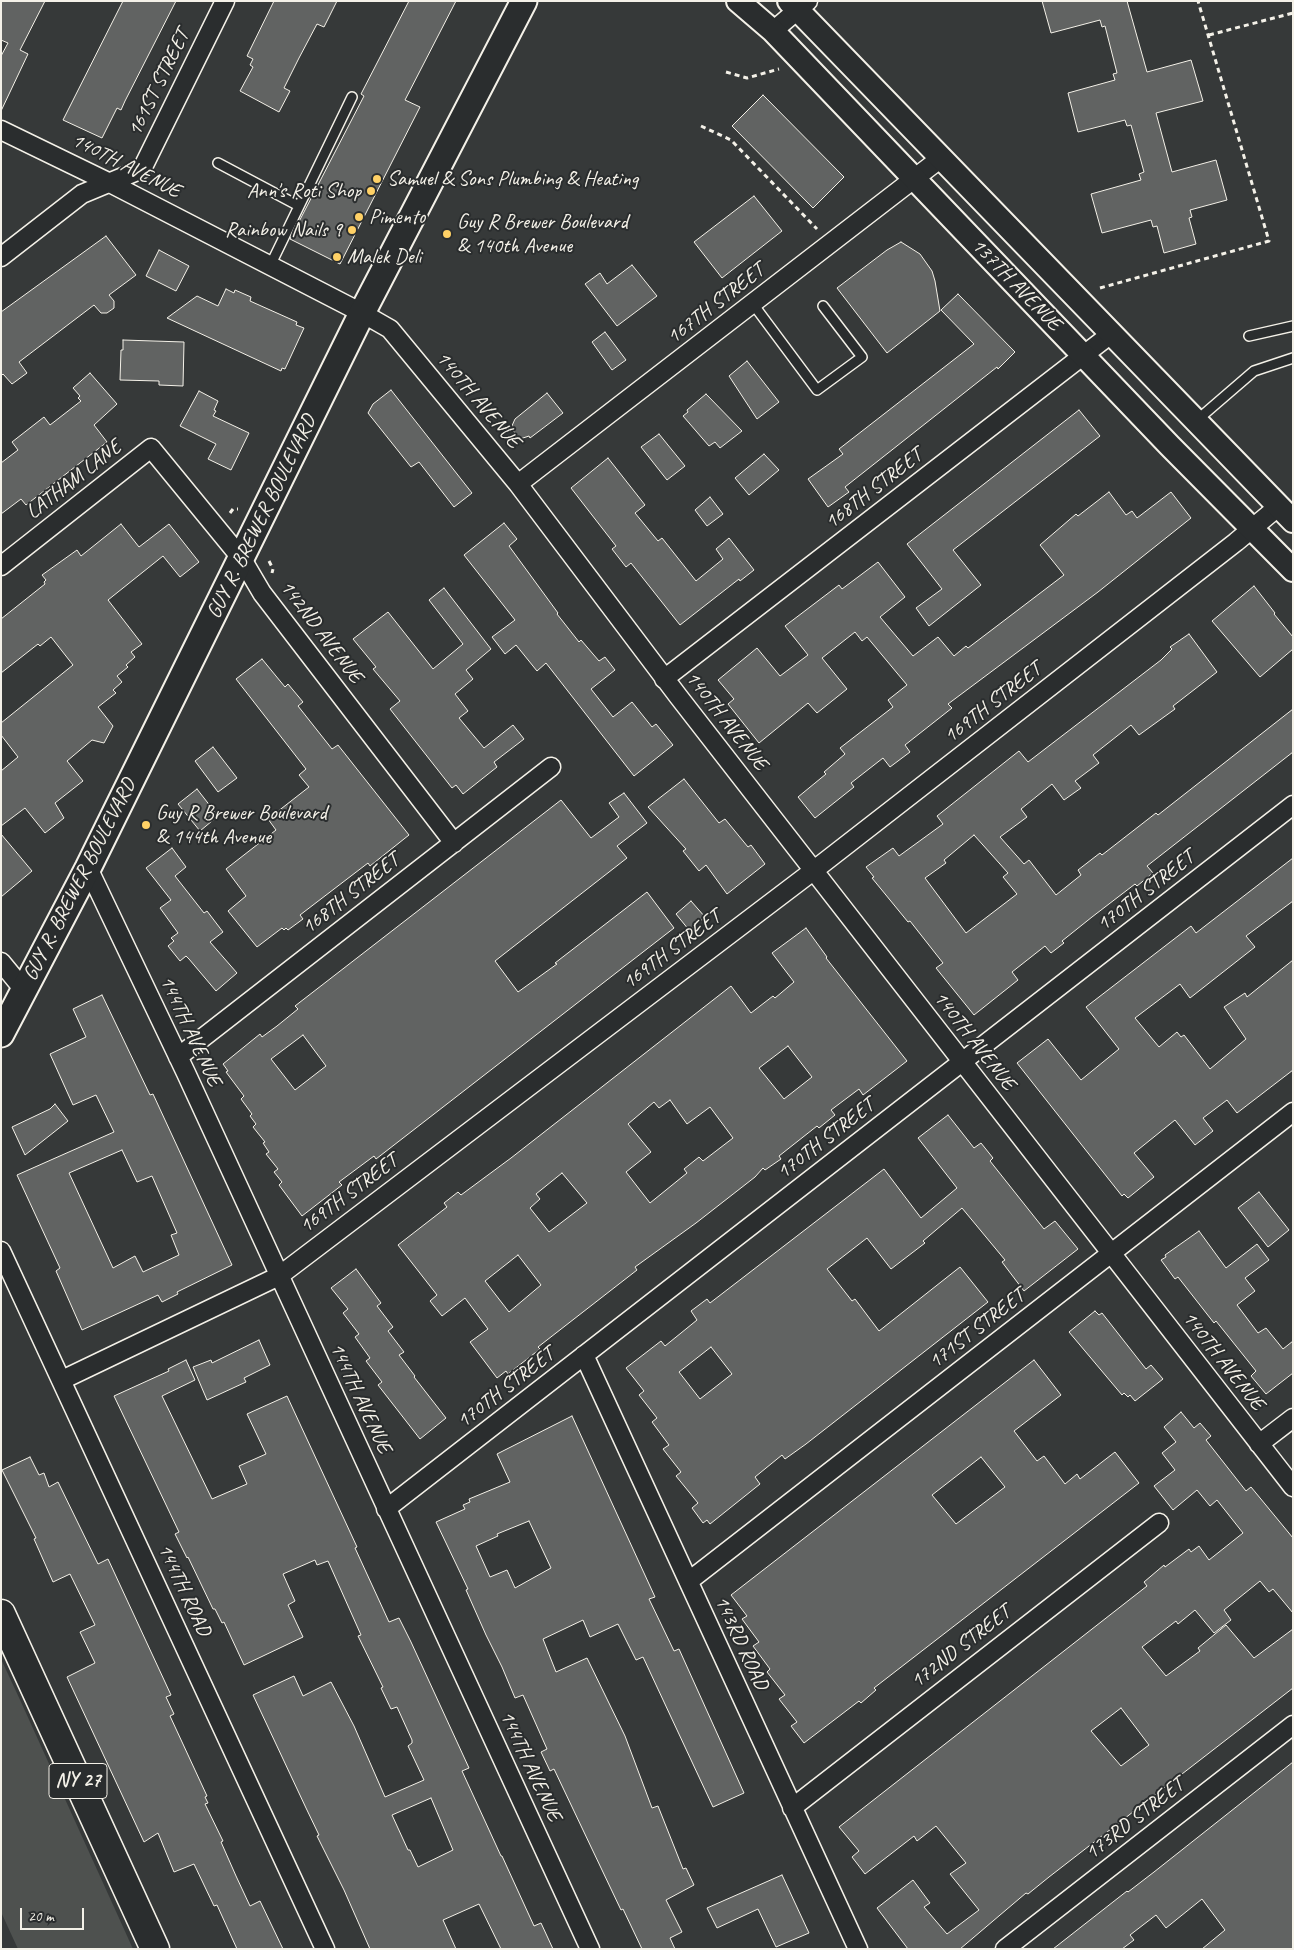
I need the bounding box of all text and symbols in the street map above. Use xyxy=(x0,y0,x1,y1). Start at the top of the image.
street label: 161ST STREET xyxy=(122,26,196,140)
street label: 140TH AVENUE xyxy=(67,128,185,204)
place label: Samuel & Sons Plumbing & Heating xyxy=(387,166,638,192)
marker: Samuel & Sons Plumbing & Heating xyxy=(371,173,383,185)
place label: Ann's Roti Shop xyxy=(247,178,361,204)
marker: Ann's Roti Shop xyxy=(365,185,377,197)
place label: Pimento xyxy=(369,204,425,230)
place label: Guy R Brewer Boulevard & 140th Avenue xyxy=(457,209,628,259)
marker: Pimento xyxy=(353,211,365,223)
place label: Rainbow Nails 9 xyxy=(225,217,342,243)
marker: Rainbow Nails 9 xyxy=(346,224,358,236)
marker: Guy R Brewer Boulevard & 140th Avenue xyxy=(441,228,453,240)
street label: 137TH AVENUE xyxy=(966,233,1066,337)
place label: Malek Deli xyxy=(347,244,421,270)
marker: Malek Deli xyxy=(331,251,343,263)
street label: 167TH STREET xyxy=(662,258,770,350)
street label: 140TH AVENUE xyxy=(430,346,526,454)
street label: GUY R. BREWER BOULEVARD xyxy=(202,411,322,623)
street label: LATHAM LANE xyxy=(21,435,127,525)
street label: 168TH STREET xyxy=(820,443,928,535)
street label: 142ND AVENUE xyxy=(274,576,368,688)
street label: 169TH STREET xyxy=(939,657,1047,749)
street label: 140TH AVENUE xyxy=(679,666,773,776)
street label: GUY R. BREWER BOULEVARD xyxy=(18,775,142,985)
place label: Guy R Brewer Boulevard & 144th Avenue xyxy=(156,800,327,850)
marker: Guy R Brewer Boulevard & 144th Avenue xyxy=(140,819,152,831)
street label: 170TH STREET xyxy=(1092,845,1200,937)
street label: 168TH STREET xyxy=(297,848,405,940)
street label: 169TH STREET xyxy=(618,905,726,995)
street label: 144TH AVENUE xyxy=(153,972,227,1090)
street label: 140TH AVENUE xyxy=(927,986,1021,1096)
street label: 170TH STREET xyxy=(772,1093,880,1185)
street label: 169TH STREET xyxy=(295,1149,403,1239)
street label: 171ST STREET xyxy=(924,1284,1030,1374)
street label: 140TH AVENUE xyxy=(1176,1306,1270,1416)
street label: 144TH AVENUE xyxy=(323,1339,397,1457)
street label: 170TH STREET xyxy=(452,1342,560,1434)
street label: 144TH ROAD xyxy=(152,1540,216,1640)
street label: 143RD ROAD xyxy=(708,1592,774,1694)
street label: 172ND STREET xyxy=(906,1600,1016,1694)
street label: 144TH AVENUE xyxy=(493,1707,567,1825)
road number: NY 27 xyxy=(49,1764,107,1798)
street label: 173RD STREET xyxy=(1080,1773,1190,1865)
scale bar xyxy=(22,1898,86,1930)
text: 20 m xyxy=(28,1907,54,1926)

